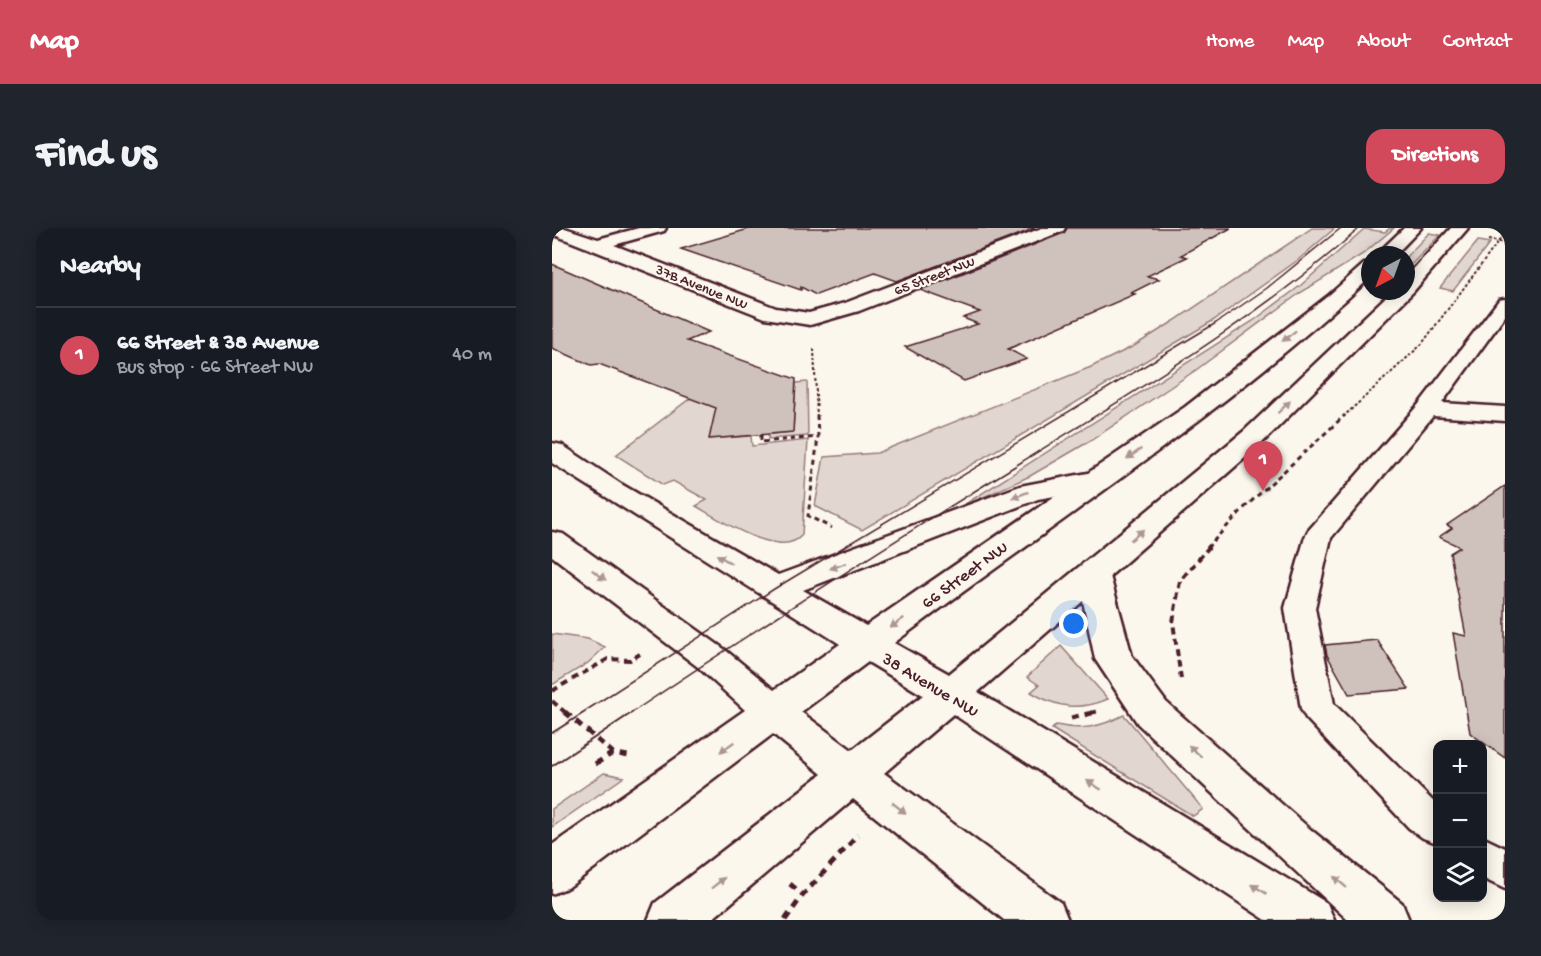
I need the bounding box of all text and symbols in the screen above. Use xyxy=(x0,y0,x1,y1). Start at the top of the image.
text: Map xyxy=(30,26,79,59)
text: Home xyxy=(1206,30,1254,55)
text: Map xyxy=(1287,30,1324,55)
text: About xyxy=(1357,30,1410,55)
text: Contact xyxy=(1443,30,1511,55)
button: Directions xyxy=(1366,129,1505,184)
text: Find us xyxy=(36,132,156,181)
north arrow xyxy=(1361,246,1415,300)
text: Nearby xyxy=(60,252,141,283)
street label: 65 Street NW xyxy=(892,253,978,301)
street label: 37B Avenue NW xyxy=(652,261,750,315)
one-way arrow xyxy=(1281,330,1297,342)
text: 66 Street & 38 Avenue xyxy=(117,331,319,357)
text: 1 xyxy=(75,344,84,367)
text: 40 m xyxy=(452,344,492,367)
text: Bus stop · 66 Street NW xyxy=(117,357,313,380)
one-way arrow xyxy=(1277,400,1291,414)
pin: 1 xyxy=(1244,442,1282,491)
one-way arrow xyxy=(1126,448,1142,460)
one-way arrow xyxy=(1011,490,1029,500)
one-way arrow xyxy=(1129,529,1144,542)
street label: 66 Street NW xyxy=(918,538,1013,614)
one-way arrow xyxy=(716,553,732,564)
one-way arrow xyxy=(829,561,847,571)
one-way arrow xyxy=(592,569,607,581)
your location xyxy=(1059,609,1088,638)
one-way arrow xyxy=(890,617,906,629)
street label: 38 Avenue NW xyxy=(877,649,982,723)
map controls xyxy=(1433,740,1487,902)
button: + xyxy=(1433,740,1487,794)
one-way arrow xyxy=(719,741,735,753)
one-way arrow xyxy=(1188,745,1203,758)
one-way arrow xyxy=(1086,779,1102,790)
button: − xyxy=(1433,794,1487,848)
one-way arrow xyxy=(892,802,907,814)
button: layers xyxy=(1433,848,1487,902)
one-way arrow xyxy=(1333,876,1348,889)
one-way arrow xyxy=(711,877,726,890)
one-way arrow xyxy=(1251,883,1267,894)

